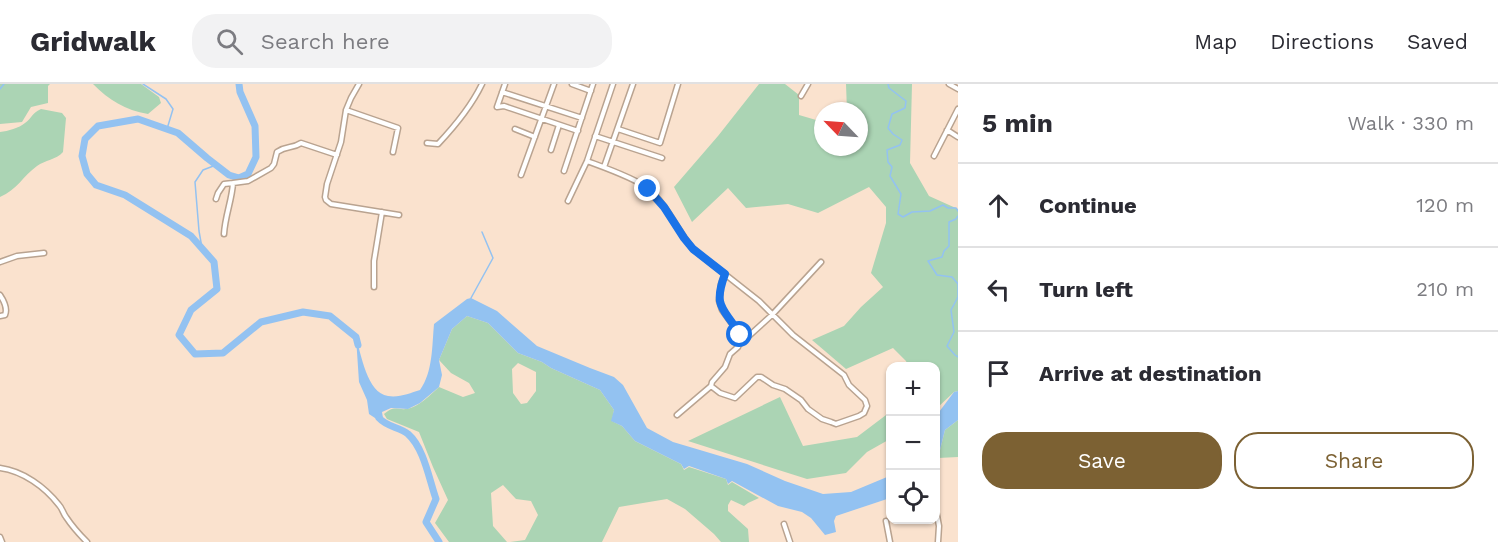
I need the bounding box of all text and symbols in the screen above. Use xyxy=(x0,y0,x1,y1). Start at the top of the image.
search box xyxy=(192,14,612,68)
text: Gridwalk xyxy=(30,25,156,58)
icon: search xyxy=(213,25,246,58)
text: Search here xyxy=(261,29,390,54)
text: Map xyxy=(1194,29,1237,54)
text: Directions xyxy=(1270,29,1374,54)
text: Saved xyxy=(1407,29,1468,54)
north arrow xyxy=(814,102,868,156)
text: 5 min xyxy=(982,108,1053,138)
text: Walk · 330 m xyxy=(1347,111,1474,135)
route end xyxy=(634,175,660,201)
icon: ahead xyxy=(982,189,1015,222)
text: Continue xyxy=(1039,193,1137,218)
text: 120 m xyxy=(1416,193,1474,217)
icon: left xyxy=(982,273,1015,306)
text: Turn left xyxy=(1039,277,1133,302)
text: 210 m xyxy=(1416,277,1474,301)
route start xyxy=(726,321,752,347)
icon: arrive xyxy=(982,357,1015,390)
text: Arrive at destination xyxy=(1039,361,1262,386)
map controls xyxy=(886,362,940,524)
button: + xyxy=(886,362,940,416)
button: − xyxy=(886,416,940,470)
button: Save xyxy=(982,432,1222,489)
button: Share xyxy=(1234,432,1474,489)
button: locate xyxy=(886,470,940,524)

